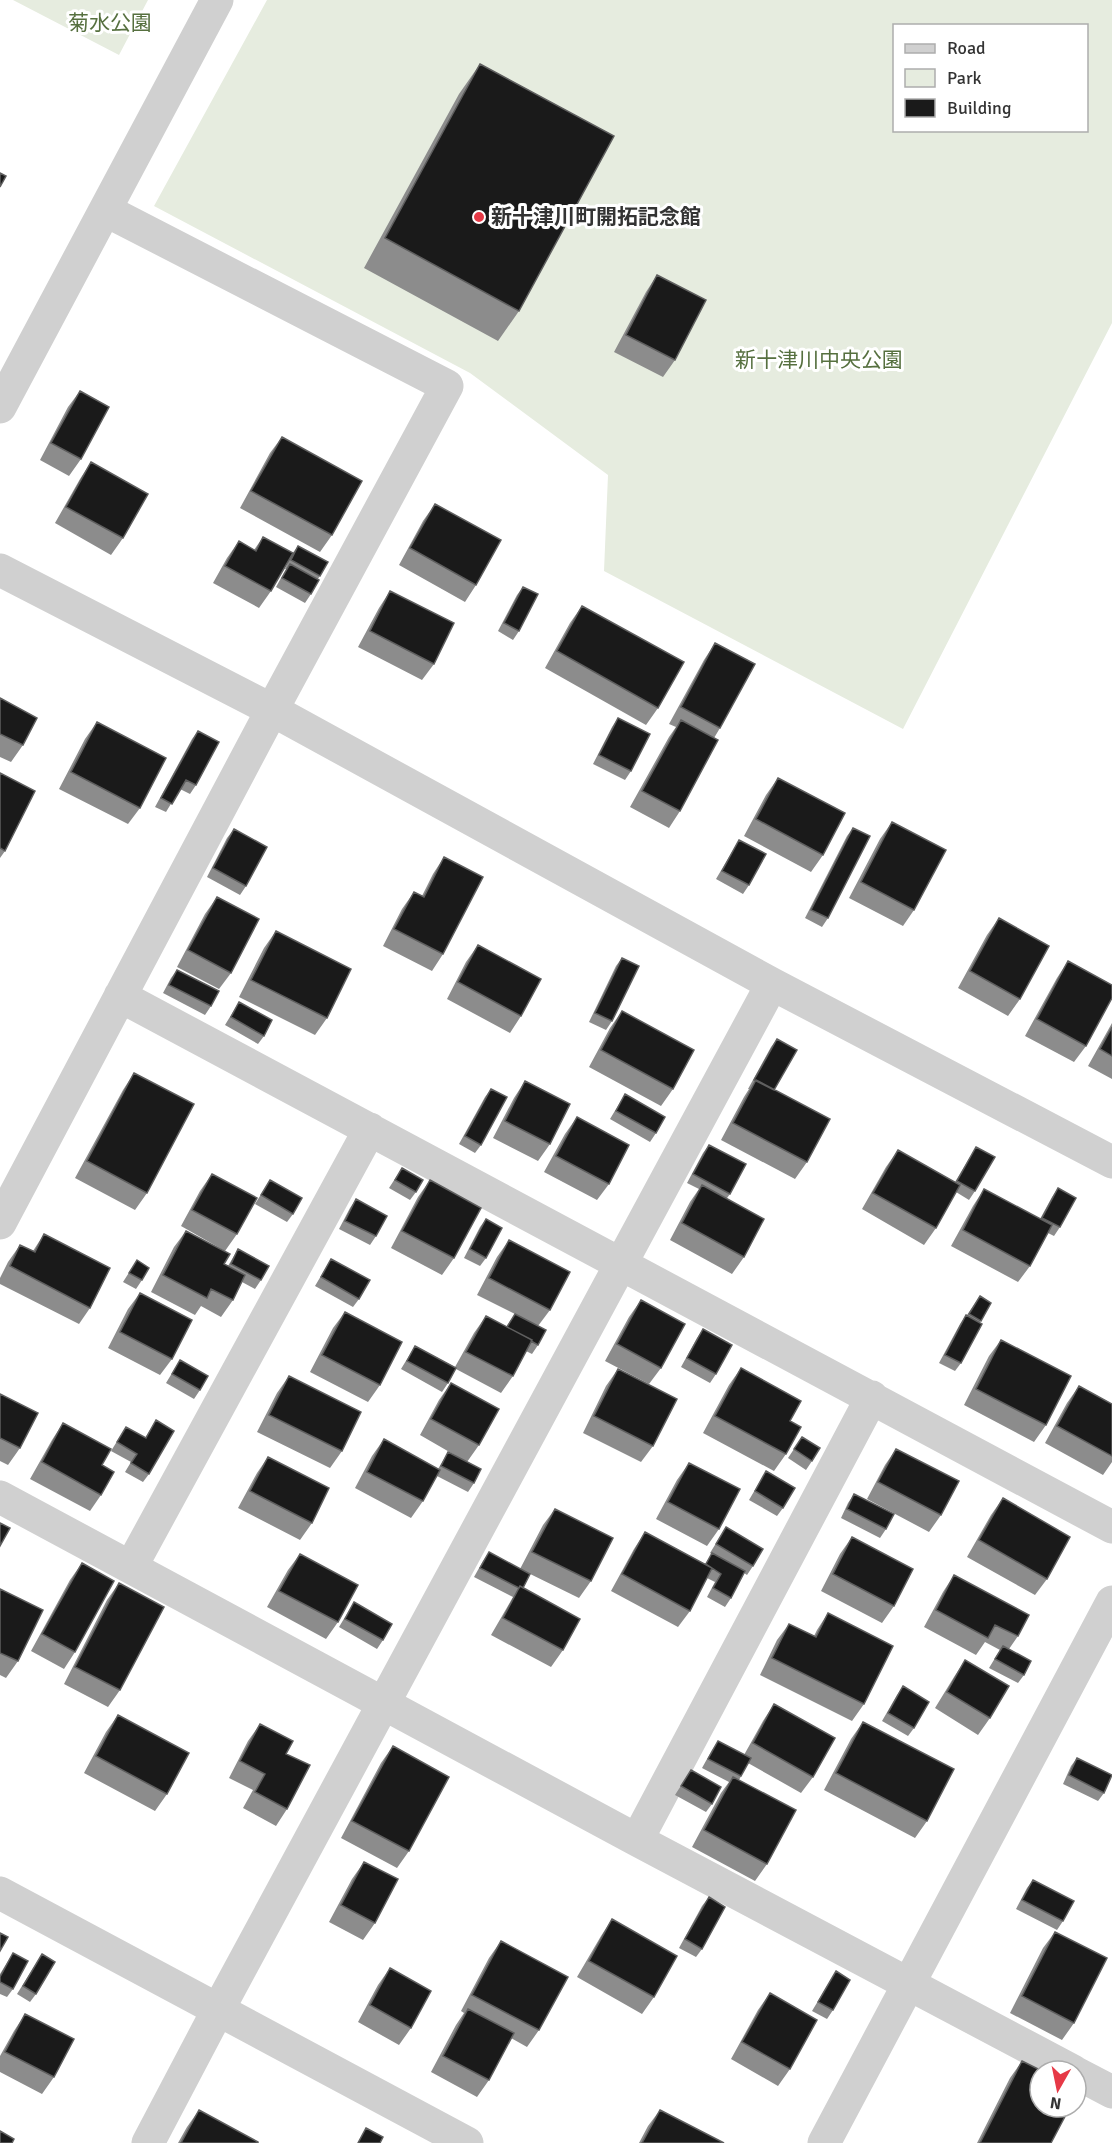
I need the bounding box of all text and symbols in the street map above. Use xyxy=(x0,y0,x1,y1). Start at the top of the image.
park label: 菊水公園 xyxy=(68,10,152,36)
legend xyxy=(893,24,1088,132)
text: Road xyxy=(947,37,986,59)
text: Park xyxy=(947,67,982,89)
text: Building xyxy=(947,97,1011,119)
place label: 新十津川町開拓記念館 xyxy=(491,204,701,230)
marker: 新十津川町開拓記念館 xyxy=(472,210,486,224)
park label: 新十津川中央公園 xyxy=(735,347,903,373)
north arrow xyxy=(1028,2059,1088,2119)
text: N xyxy=(1049,2092,1063,2114)

